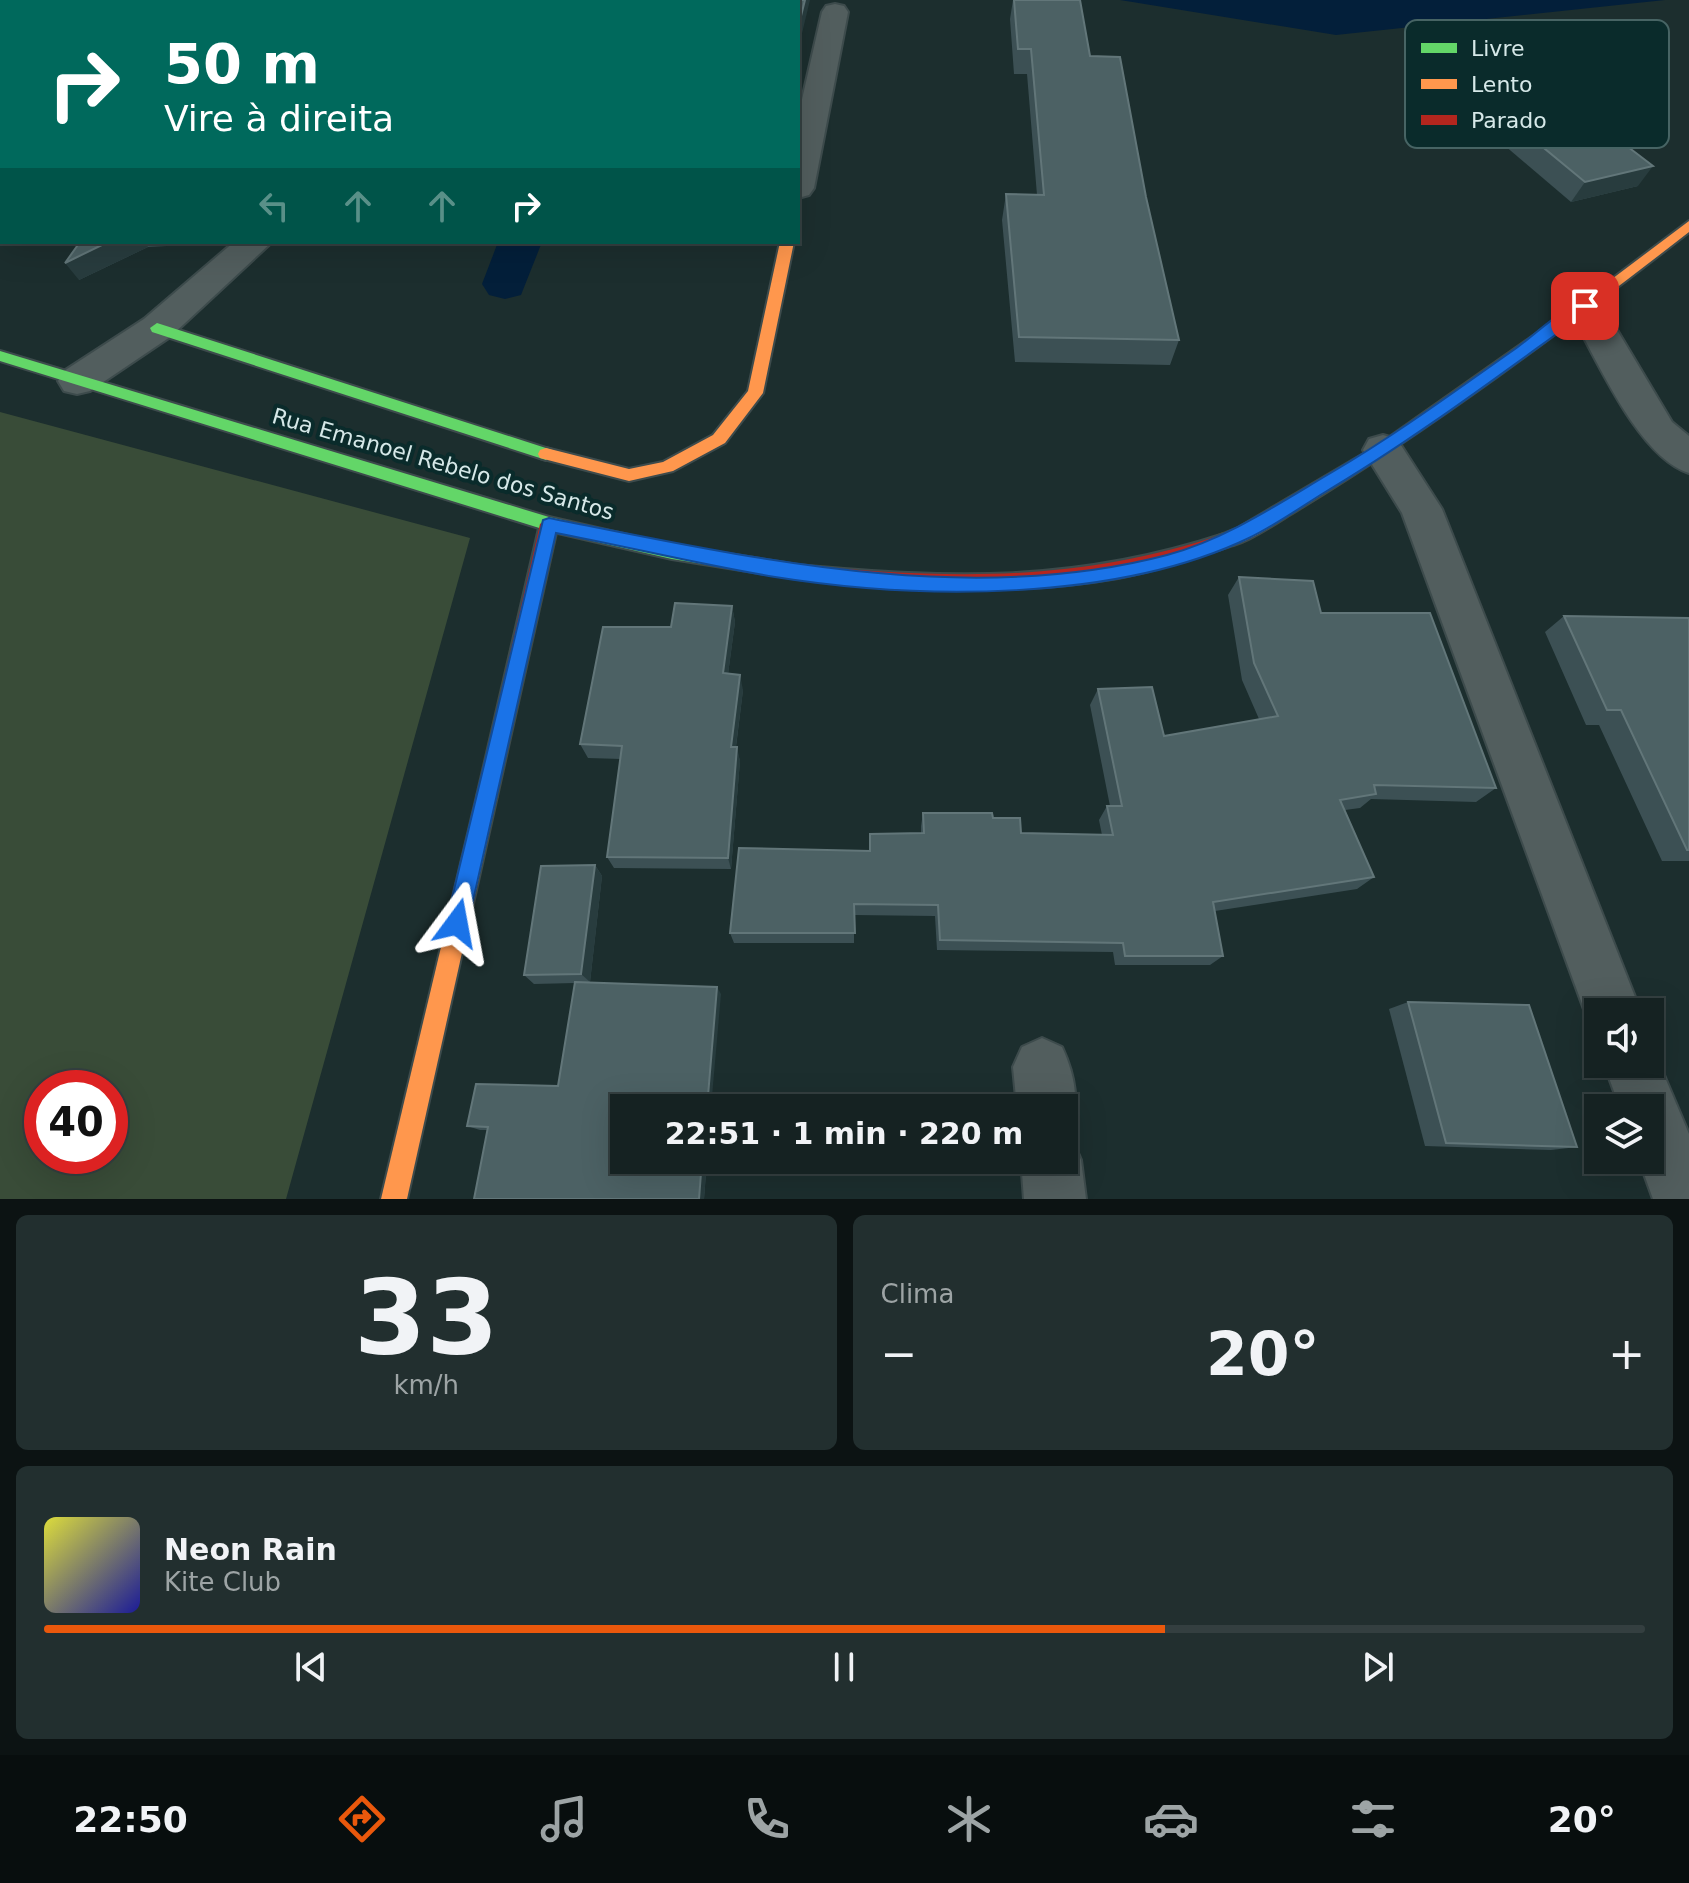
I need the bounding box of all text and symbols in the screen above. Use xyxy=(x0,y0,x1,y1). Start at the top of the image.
legend xyxy=(1405,20,1669,148)
text: 50 m xyxy=(164,31,320,96)
icon: right xyxy=(32,32,136,136)
text: Livre xyxy=(1471,36,1525,61)
text: Lento xyxy=(1471,72,1532,97)
text: Vire à direita xyxy=(164,98,394,139)
text: Parado xyxy=(1471,108,1547,133)
icon: left xyxy=(252,184,296,228)
icon: ahead xyxy=(336,184,380,228)
icon: ahead xyxy=(420,184,464,228)
icon: right xyxy=(504,184,548,228)
pin xyxy=(1551,272,1619,340)
icon: arrive xyxy=(1563,284,1607,328)
street label: Rua Emanoel Rebelo dos Santos xyxy=(269,403,617,525)
position arrow xyxy=(415,881,499,965)
map controls xyxy=(1584,998,1664,1174)
button: sound xyxy=(1584,998,1664,1078)
speed limit sign: 40 xyxy=(24,1070,128,1174)
button: layers xyxy=(1584,1094,1664,1174)
text: 22:51 · 1 min · 220 m xyxy=(665,1116,1023,1151)
text: 33 xyxy=(354,1257,499,1379)
text: Clima xyxy=(881,1279,954,1309)
text: 20° xyxy=(1206,1319,1320,1389)
text: − xyxy=(881,1328,917,1379)
text: + xyxy=(1608,1328,1645,1379)
text: km/h xyxy=(393,1370,459,1400)
text: Neon Rain xyxy=(164,1532,337,1567)
text: Kite Club xyxy=(164,1567,281,1597)
icon: previous xyxy=(289,1645,333,1689)
icon: pause xyxy=(822,1645,866,1689)
icon: next xyxy=(1356,1645,1400,1689)
icon: directions xyxy=(334,1791,390,1847)
icon: music xyxy=(536,1791,592,1847)
icon: phone xyxy=(739,1791,795,1847)
icon: climate xyxy=(941,1791,997,1847)
icon: car xyxy=(1143,1791,1199,1847)
icon: filters xyxy=(1345,1791,1401,1847)
text: 22:50 xyxy=(73,1799,188,1840)
text: 20° xyxy=(1548,1799,1616,1840)

